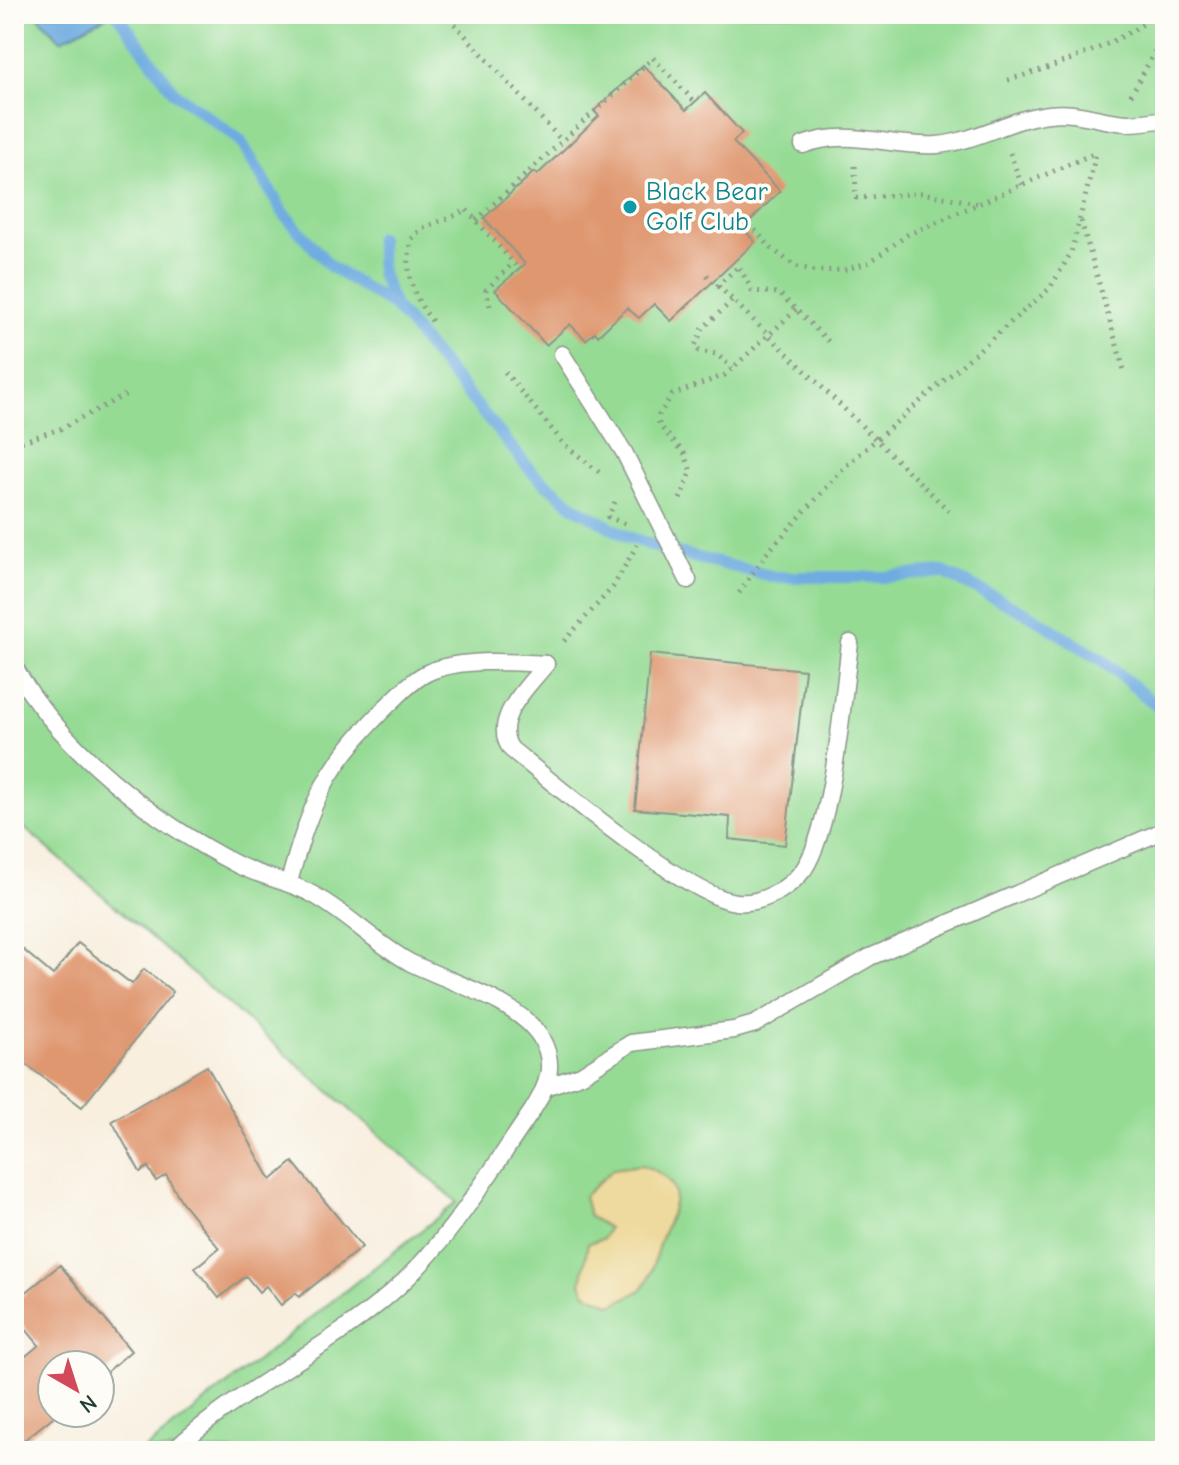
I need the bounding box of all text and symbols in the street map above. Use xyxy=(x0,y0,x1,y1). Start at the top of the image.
place label: Black Bear Golf Club xyxy=(646,177,769,237)
marker: Black Bear Golf Club xyxy=(621,198,639,216)
north arrow xyxy=(36,1349,116,1429)
text: N xyxy=(74,1389,102,1418)

